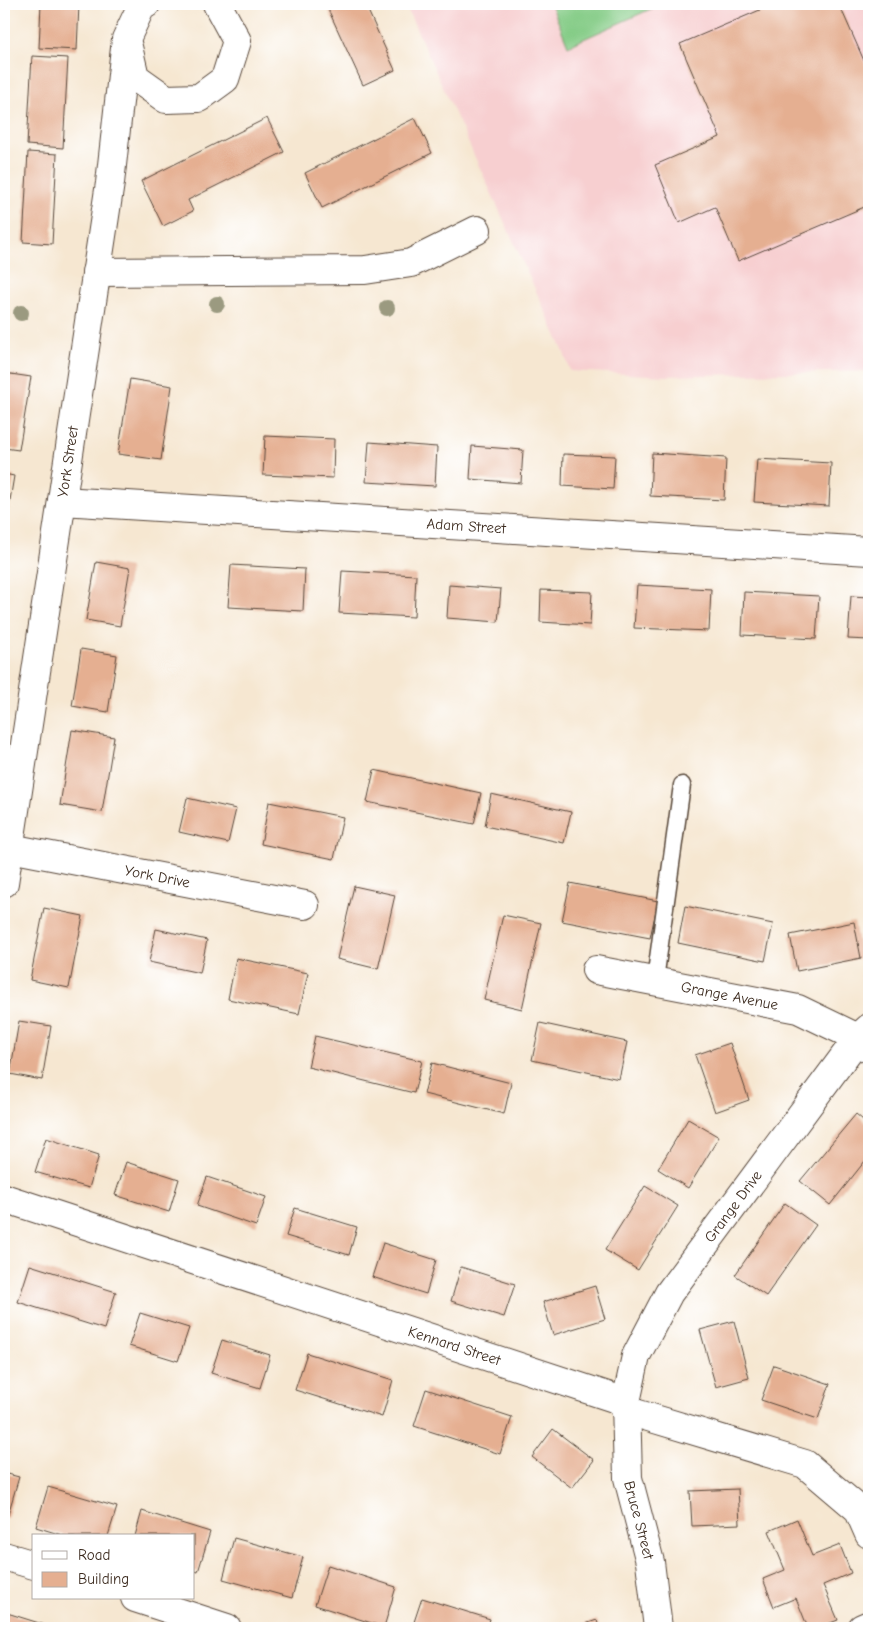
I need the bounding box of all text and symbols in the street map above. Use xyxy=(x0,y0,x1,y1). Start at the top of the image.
street label: York Street xyxy=(54,424,82,499)
street label: Adam Street xyxy=(426,515,507,538)
street label: York Drive xyxy=(123,861,192,892)
street label: Grange Avenue xyxy=(679,978,780,1014)
street label: Grange Drive xyxy=(701,1166,766,1246)
street label: Kennard Street xyxy=(406,1322,504,1369)
street label: Bruce Street xyxy=(620,1479,658,1562)
legend xyxy=(32,1534,195,1600)
text: Road xyxy=(78,1546,110,1564)
text: Building xyxy=(78,1570,129,1588)

